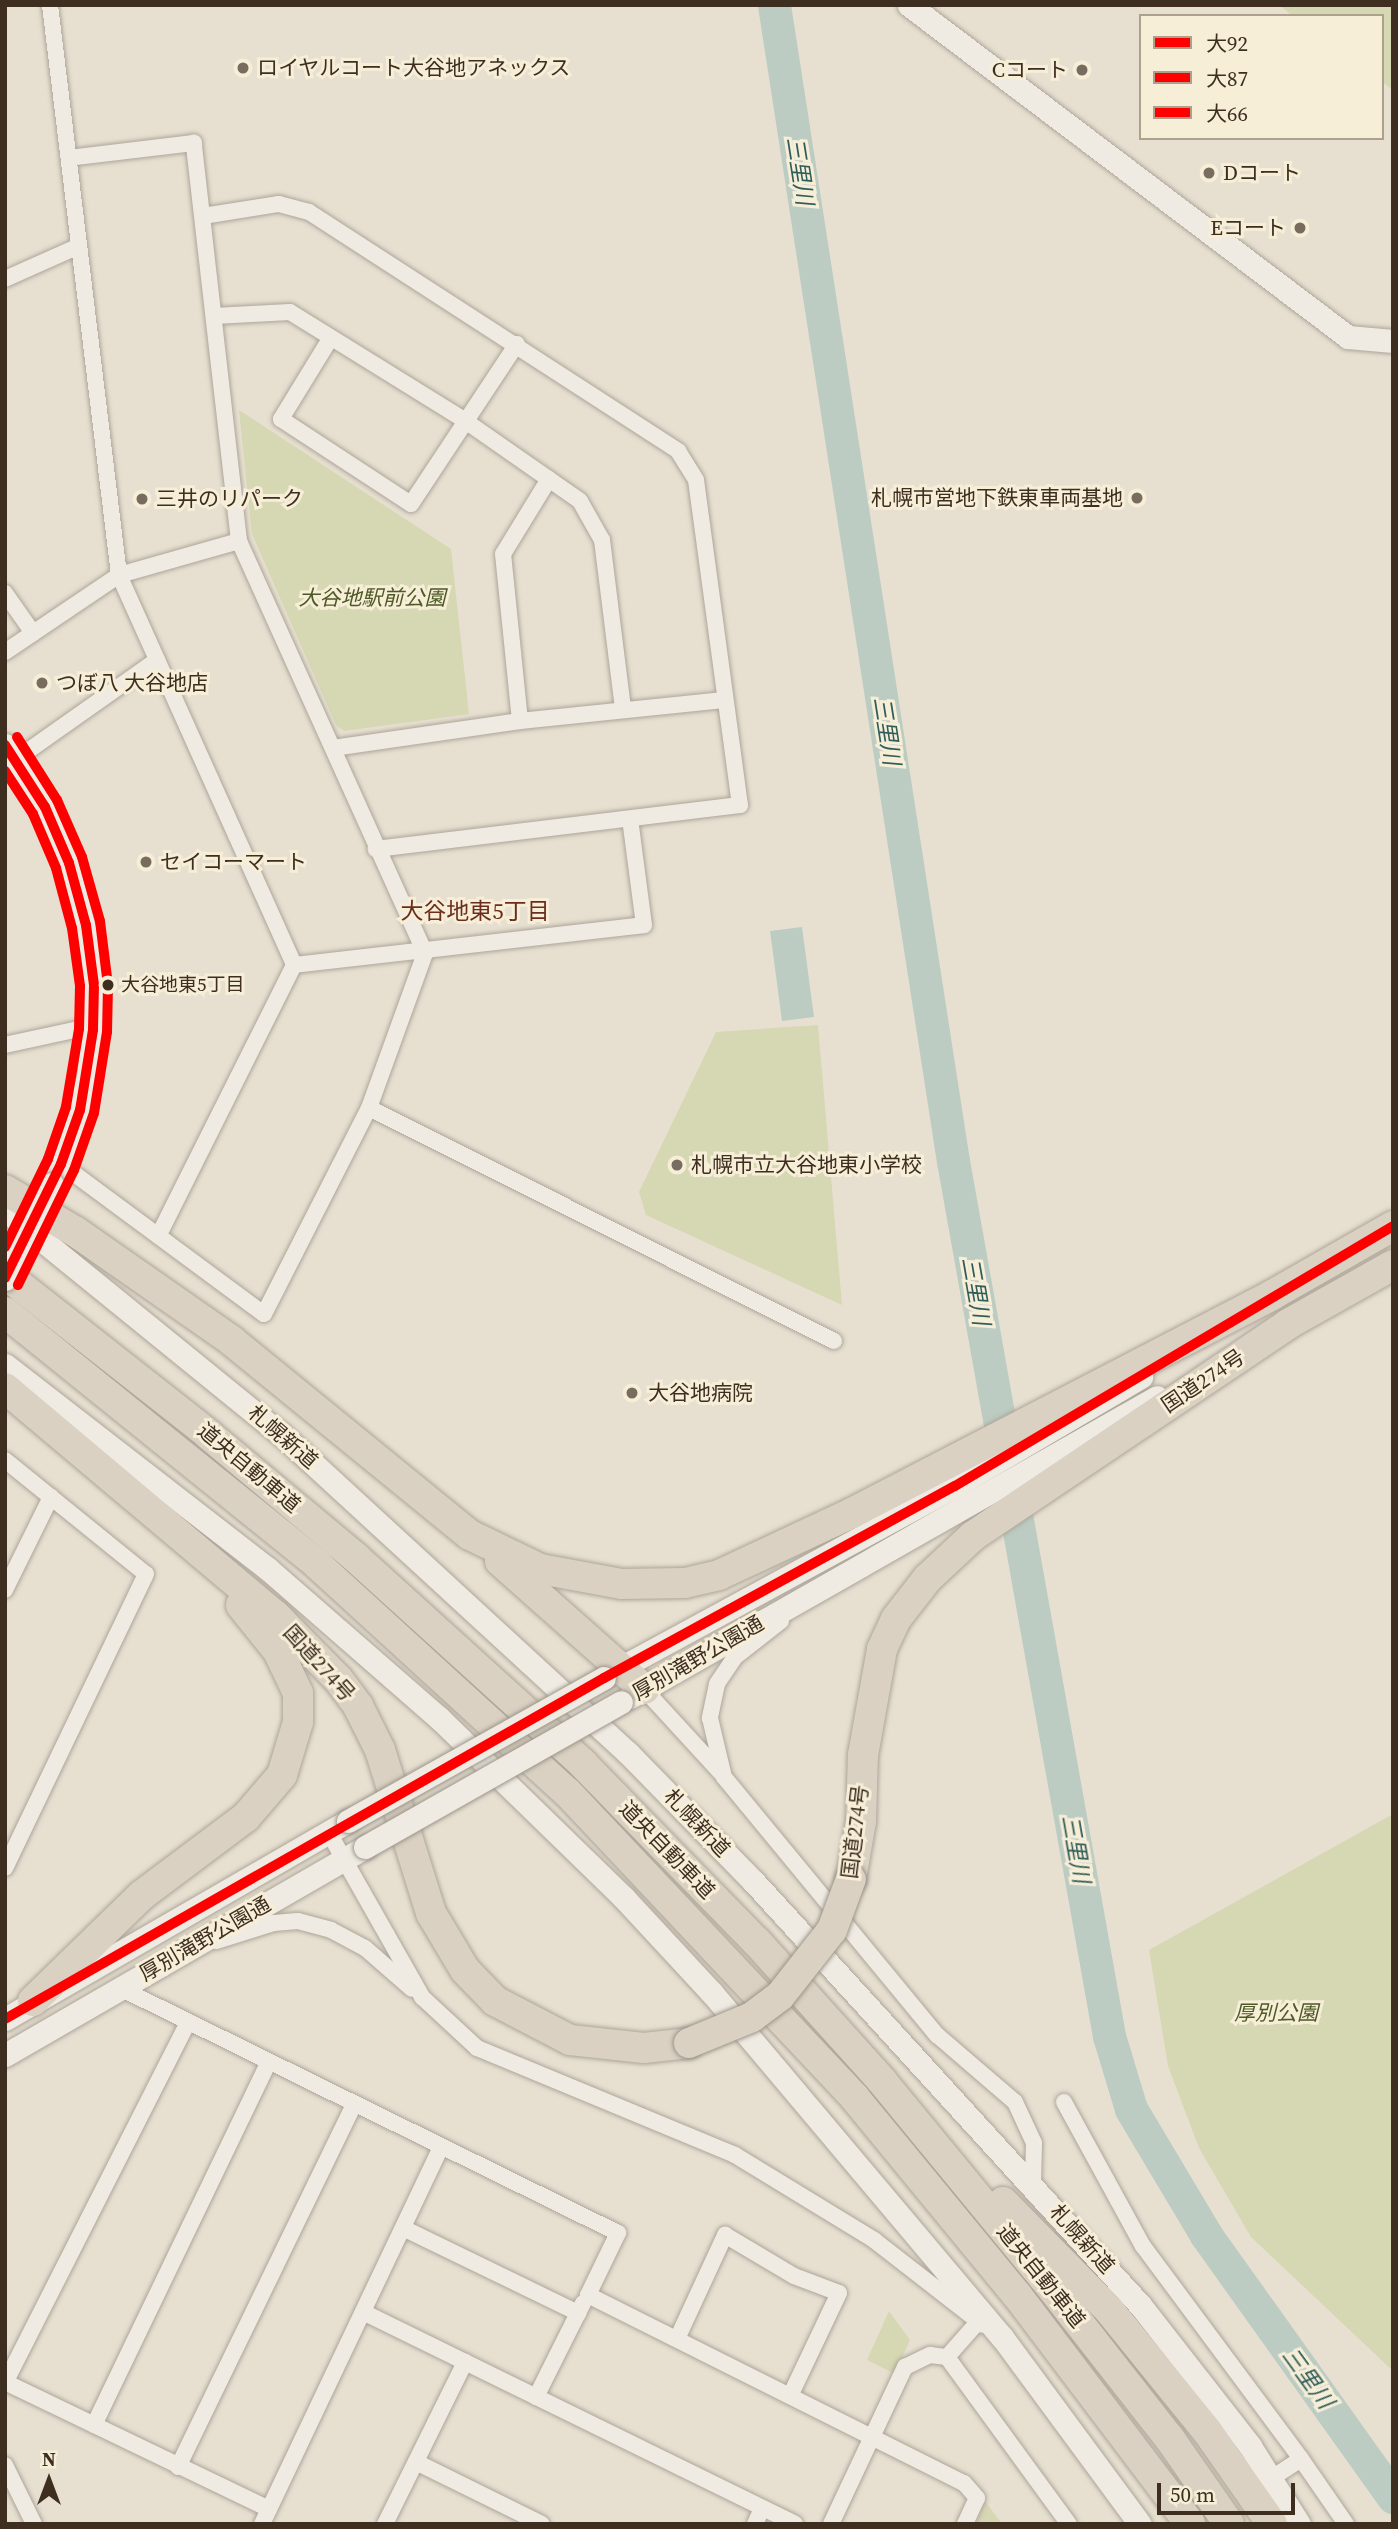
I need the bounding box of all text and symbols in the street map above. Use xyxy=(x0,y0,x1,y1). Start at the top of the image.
legend xyxy=(1139,14,1384,140)
text: 大92 xyxy=(1206,29,1248,58)
place label: ロイヤルコート大谷地アネックス xyxy=(257,55,572,81)
place label: Cコート xyxy=(992,57,1068,83)
marker: ロイヤルコート大谷地アネックス xyxy=(235,60,251,76)
marker: Cコート xyxy=(1074,62,1090,78)
text: 大87 xyxy=(1206,64,1248,93)
text: 大66 xyxy=(1206,99,1248,128)
water label: 三里川 xyxy=(781,135,819,207)
place label: Dコート xyxy=(1223,160,1301,186)
marker: Dコート xyxy=(1201,165,1217,181)
place label: Eコート xyxy=(1210,215,1286,241)
marker: Eコート xyxy=(1292,220,1308,236)
place label: 札幌市営地下鉄東車両基地 xyxy=(871,485,1123,511)
place label: 三井のリパーク xyxy=(156,486,303,512)
marker: 札幌市営地下鉄東車両基地 xyxy=(1129,490,1145,506)
marker: 三井のリパーク xyxy=(134,491,150,507)
park label: 大谷地駅前公園 xyxy=(299,585,445,611)
place label: つぼ八 大谷地店 xyxy=(56,670,208,696)
marker: つぼ八 大谷地店 xyxy=(34,675,50,691)
water label: 三里川 xyxy=(868,695,906,767)
place label: セイコーマート xyxy=(160,849,307,875)
marker: セイコーマート xyxy=(138,854,154,870)
district label: 大谷地東5丁目 xyxy=(400,897,550,925)
place label: 大谷地東5丁目 xyxy=(121,974,244,996)
marker: 大谷地東5丁目 xyxy=(101,978,115,992)
place label: 札幌市立大谷地東小学校 xyxy=(691,1152,922,1178)
marker: 札幌市立大谷地東小学校 xyxy=(669,1157,685,1173)
water label: 三里川 xyxy=(956,1255,996,1327)
street label: 国道274号 xyxy=(1157,1344,1249,1418)
place label: 大谷地病院 xyxy=(648,1380,753,1406)
marker: 大谷地病院 xyxy=(622,1383,642,1403)
street label: 札幌新道 xyxy=(243,1400,323,1474)
street label: 道央自動車道 xyxy=(193,1418,305,1518)
street label: 厚別滝野公園通 xyxy=(628,1610,768,1706)
street label: 国道274号 xyxy=(278,1619,360,1707)
street label: 札幌新道 xyxy=(659,1784,735,1862)
street label: 国道274号 xyxy=(837,1784,873,1880)
street label: 道央自動車道 xyxy=(614,1796,720,1904)
water label: 三里川 xyxy=(1056,1813,1096,1885)
street label: 厚別滝野公園通 xyxy=(135,1891,275,1987)
park label: 厚別公園 xyxy=(1234,2000,1318,2026)
street label: 札幌新道 xyxy=(1045,2199,1119,2279)
street label: 道央自動車道 xyxy=(992,2219,1090,2333)
water label: 三里川 xyxy=(1277,2342,1339,2414)
north arrow xyxy=(14,2445,84,2515)
text: N xyxy=(42,2446,56,2472)
scale bar xyxy=(1160,2470,1298,2514)
text: 50 m xyxy=(1170,2480,1215,2509)

